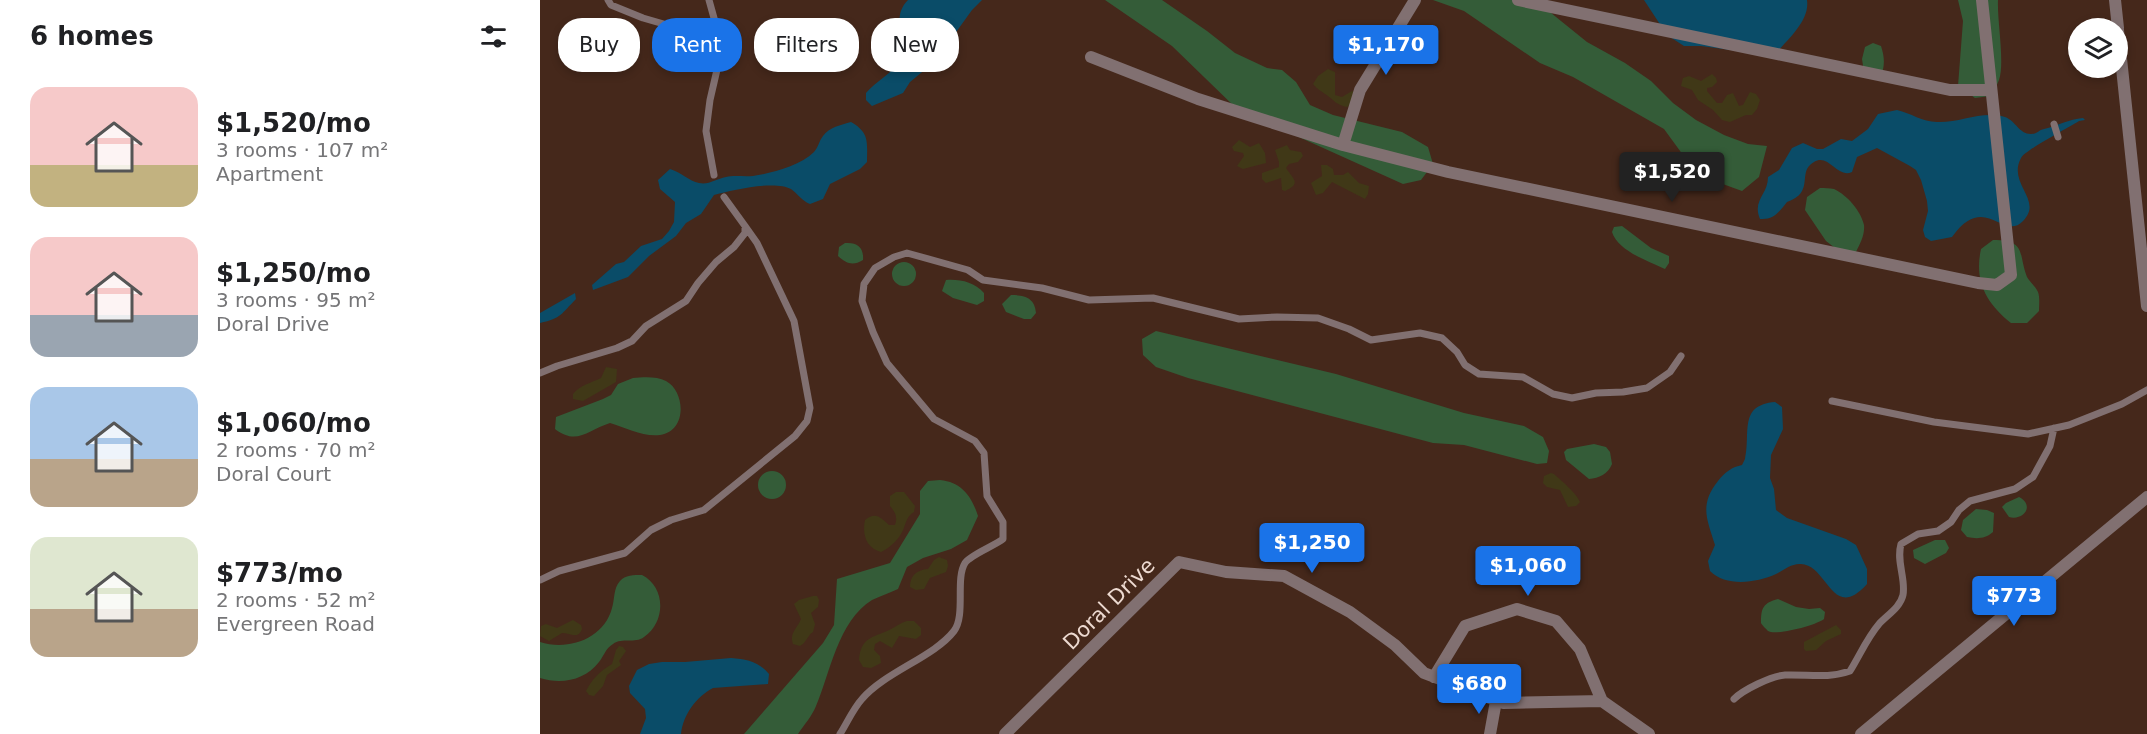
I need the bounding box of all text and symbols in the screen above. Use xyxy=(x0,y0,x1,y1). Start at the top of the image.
chip: Buy xyxy=(558,18,640,72)
chip: Rent xyxy=(652,18,742,72)
chip: Filters xyxy=(754,18,859,72)
chip: New xyxy=(871,18,959,72)
map controls xyxy=(2068,18,2128,78)
button: layers xyxy=(2068,18,2128,78)
icon: filters xyxy=(477,20,510,53)
text: 6 homes xyxy=(30,21,154,51)
pin: $1,170 xyxy=(1337,25,1435,76)
text: $1,170 xyxy=(1347,32,1425,56)
text: $1,520/mo xyxy=(216,108,371,138)
icon: home xyxy=(78,111,150,183)
text: 3 rooms · 107 m² xyxy=(216,138,388,162)
pin: $1,520 xyxy=(1623,152,1721,203)
text: $1,520 xyxy=(1633,159,1711,183)
text: Apartment xyxy=(216,162,323,186)
text: $1,250/mo xyxy=(216,258,371,288)
icon: home xyxy=(78,261,150,333)
text: 3 rooms · 95 m² xyxy=(216,288,376,312)
text: Doral Drive xyxy=(216,312,329,336)
text: $1,060/mo xyxy=(216,408,371,438)
icon: home xyxy=(78,411,150,483)
text: 2 rooms · 70 m² xyxy=(216,438,376,462)
text: Doral Court xyxy=(216,462,331,486)
pin: $1,250 xyxy=(1263,523,1361,574)
text: $1,250 xyxy=(1273,530,1351,554)
pin: $1,060 xyxy=(1479,546,1577,597)
street label: Doral Drive xyxy=(1058,553,1160,655)
text: $1,060 xyxy=(1489,553,1567,577)
text: $773/mo xyxy=(216,558,343,588)
icon: home xyxy=(78,561,150,633)
pin: $773 xyxy=(1978,576,2050,627)
text: $773 xyxy=(1986,583,2042,607)
text: 2 rooms · 52 m² xyxy=(216,588,376,612)
text: Evergreen Road xyxy=(216,612,375,636)
pin: $680 xyxy=(1443,664,1515,715)
text: $680 xyxy=(1451,671,1507,695)

